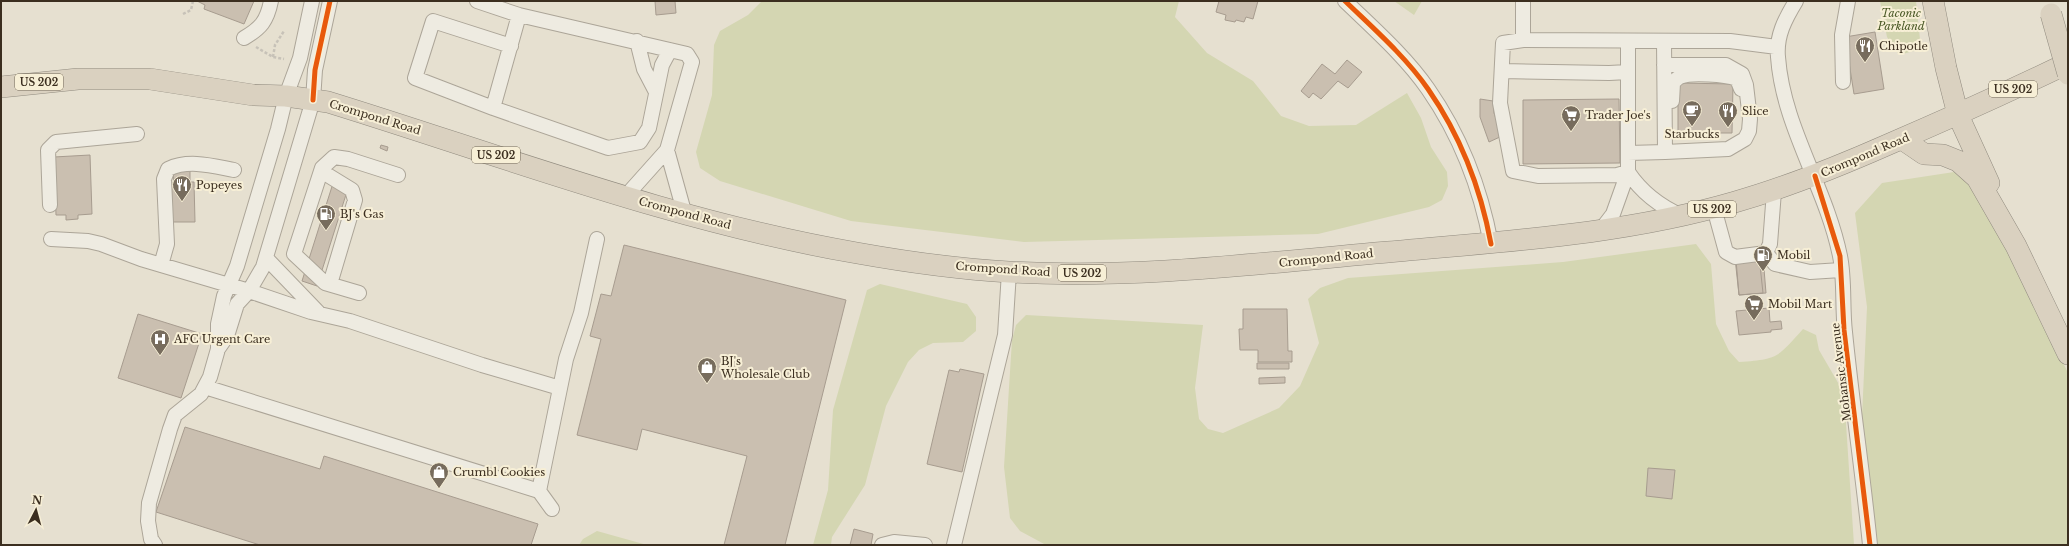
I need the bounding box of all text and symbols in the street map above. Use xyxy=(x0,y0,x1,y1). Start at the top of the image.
park label: Taconic Parkland xyxy=(1876,6,1925,33)
restaurant icon: Chipotle xyxy=(1854,35,1876,63)
place label: Chipotle xyxy=(1879,39,1928,53)
road number: US 202 xyxy=(15,74,63,90)
road number: US 202 xyxy=(1989,81,2037,97)
street label: Crompond Road xyxy=(328,96,423,138)
cafe icon: Starbucks xyxy=(1681,99,1703,127)
restaurant icon: Slice xyxy=(1717,100,1739,128)
supermarket icon: Trader Joe's xyxy=(1560,104,1582,132)
place label: Slice xyxy=(1742,104,1769,118)
place label: Trader Joe's xyxy=(1585,108,1651,122)
place label: Starbucks xyxy=(1665,127,1719,141)
street label: Crompond Road xyxy=(1819,130,1912,180)
road number: US 202 xyxy=(472,147,520,163)
restaurant icon: Popeyes xyxy=(171,174,193,202)
place label: Popeyes xyxy=(196,178,242,192)
street label: Crompond Road xyxy=(637,194,733,232)
road number: US 202 xyxy=(1688,201,1736,217)
fuel station icon: BJ's Gas xyxy=(315,203,337,231)
place label: BJ's Gas xyxy=(340,207,384,221)
fuel station icon: Mobil xyxy=(1752,244,1774,272)
street label: Crompond Road xyxy=(1278,246,1375,270)
place label: Mobil xyxy=(1777,248,1811,262)
street label: Crompond Road xyxy=(955,259,1051,279)
road number: US 202 xyxy=(1058,265,1106,281)
supermarket icon: Mobil Mart xyxy=(1743,293,1765,321)
place label: Mobil Mart xyxy=(1768,297,1833,311)
street label: Mohansic Avenue xyxy=(1828,322,1854,422)
hospital icon: AFC Urgent Care xyxy=(149,328,171,356)
place label: AFC Urgent Care xyxy=(173,332,270,346)
place label: BJ's Wholesale Club xyxy=(720,354,810,381)
shop icon: BJ's Wholesale Club xyxy=(696,356,718,384)
shop icon: Crumbl Cookies xyxy=(428,461,450,489)
place label: Crumbl Cookies xyxy=(453,465,545,479)
north arrow xyxy=(16,490,56,530)
text: N xyxy=(31,493,44,508)

